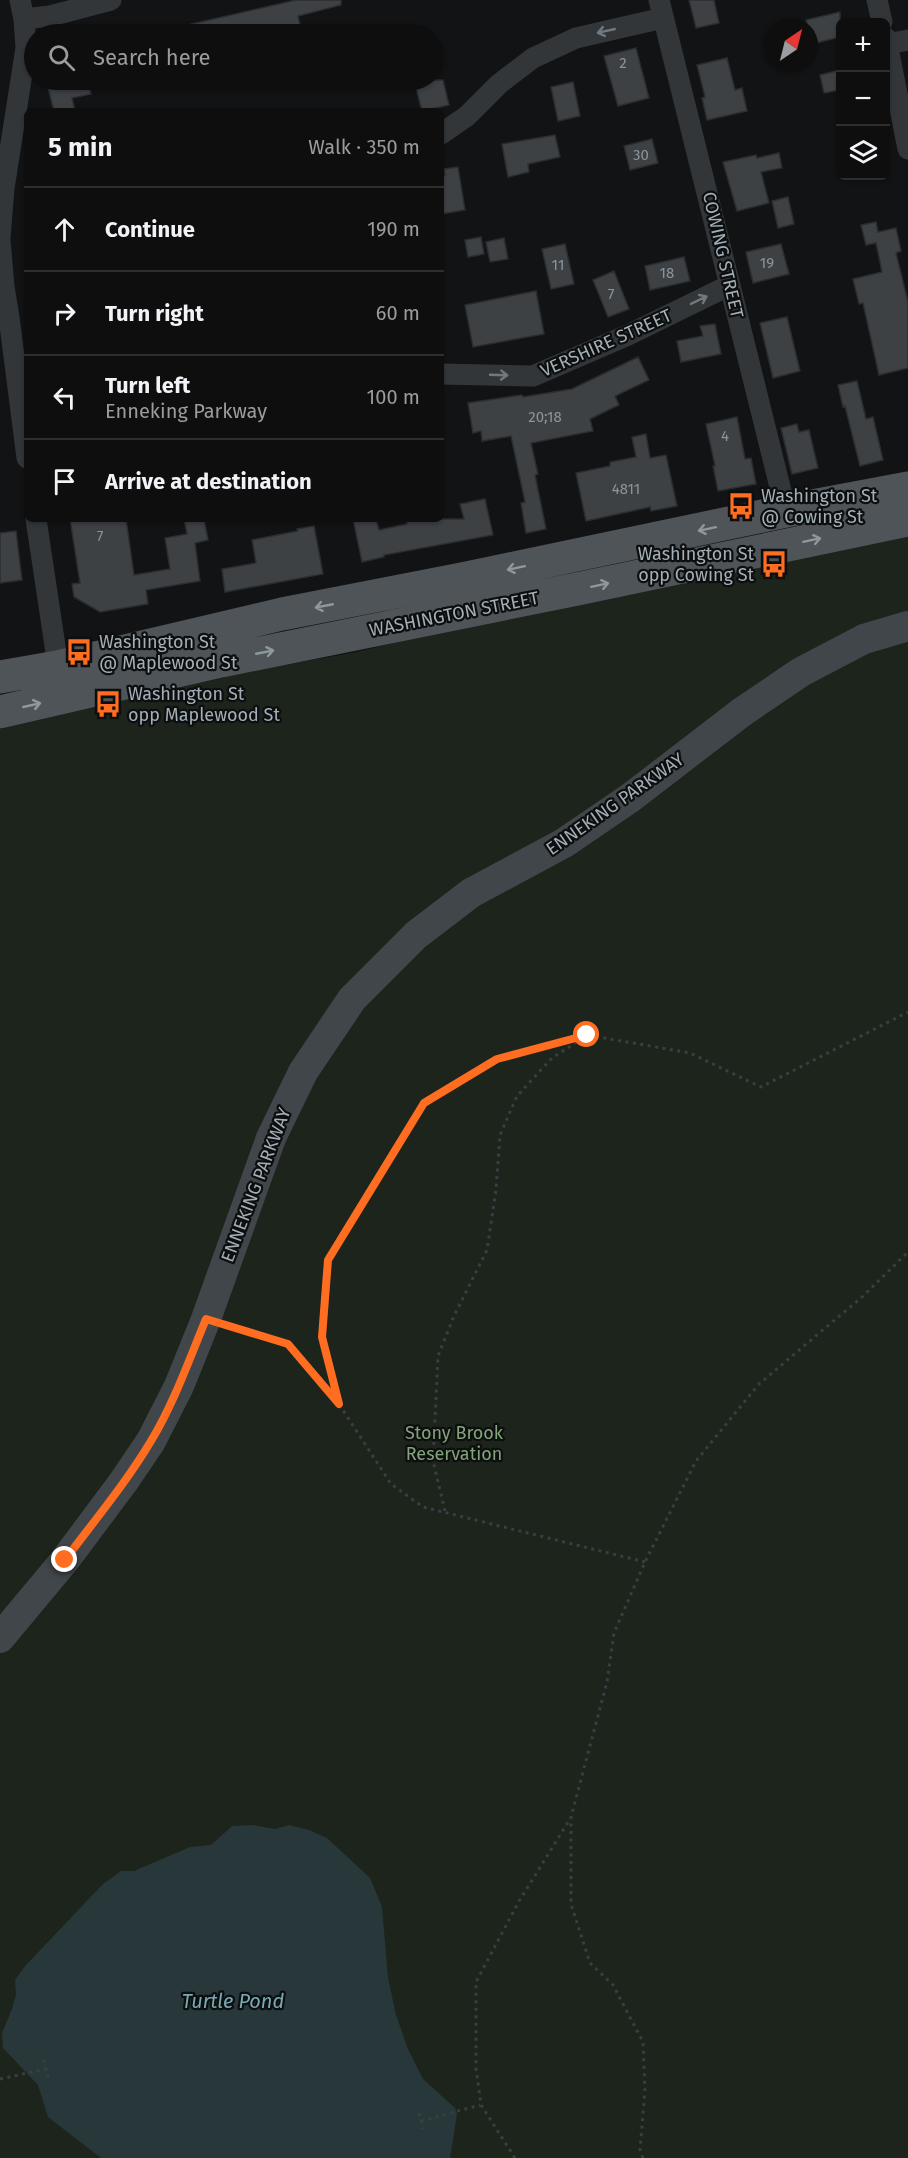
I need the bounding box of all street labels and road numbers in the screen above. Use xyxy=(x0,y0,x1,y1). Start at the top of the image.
street label: COWING STREET xyxy=(698,190,748,321)
street label: VERSHIRE STREET xyxy=(537,304,676,382)
street label: WASHINGTON STREET xyxy=(367,587,541,641)
street label: ENNEKING PARKWAY xyxy=(542,748,688,860)
street label: ENNEKING PARKWAY xyxy=(216,1105,296,1265)

